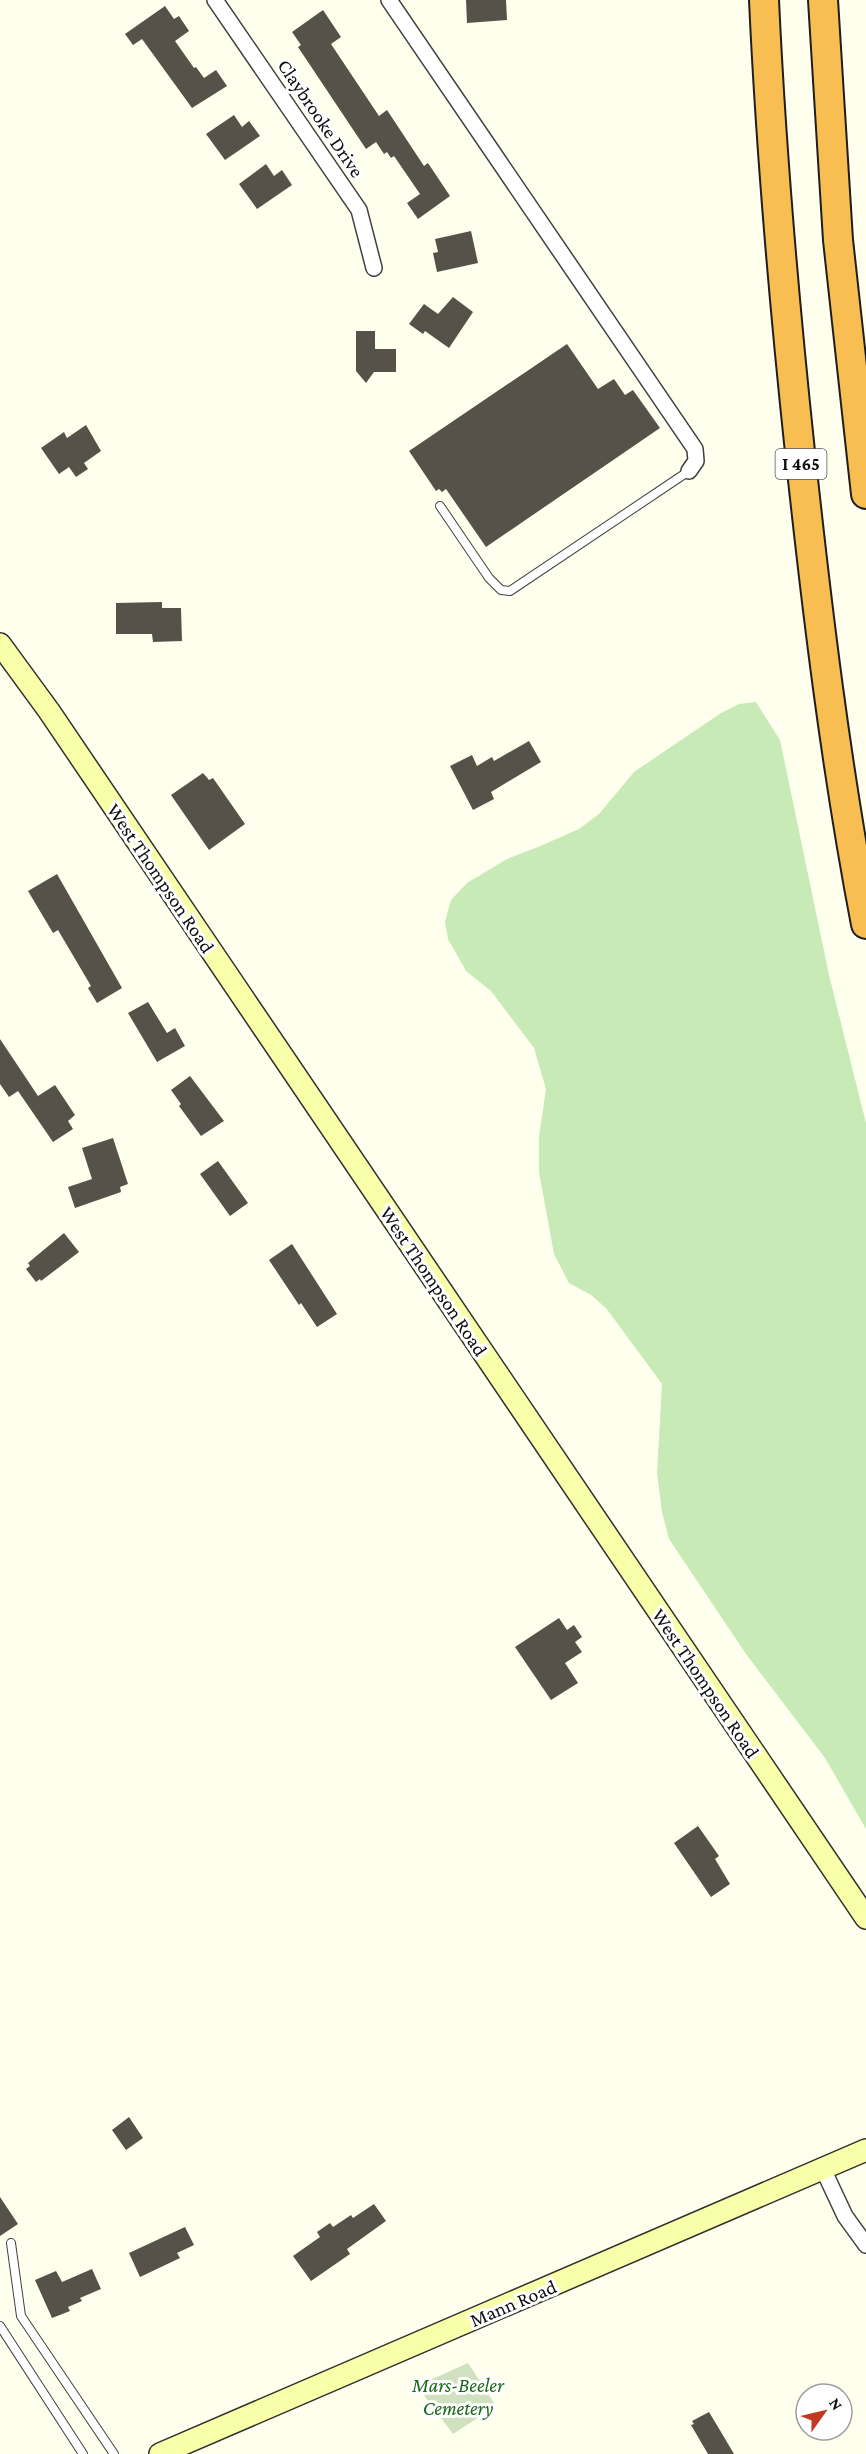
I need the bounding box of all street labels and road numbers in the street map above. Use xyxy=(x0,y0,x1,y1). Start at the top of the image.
street label: Claybrooke Drive xyxy=(273,55,369,182)
road number: I 465 xyxy=(776,449,826,479)
street label: West Thompson Road xyxy=(102,799,219,958)
street label: West Thompson Road xyxy=(375,1202,492,1361)
street label: West Thompson Road xyxy=(647,1604,764,1763)
street label: Mann Road xyxy=(467,2275,560,2331)

